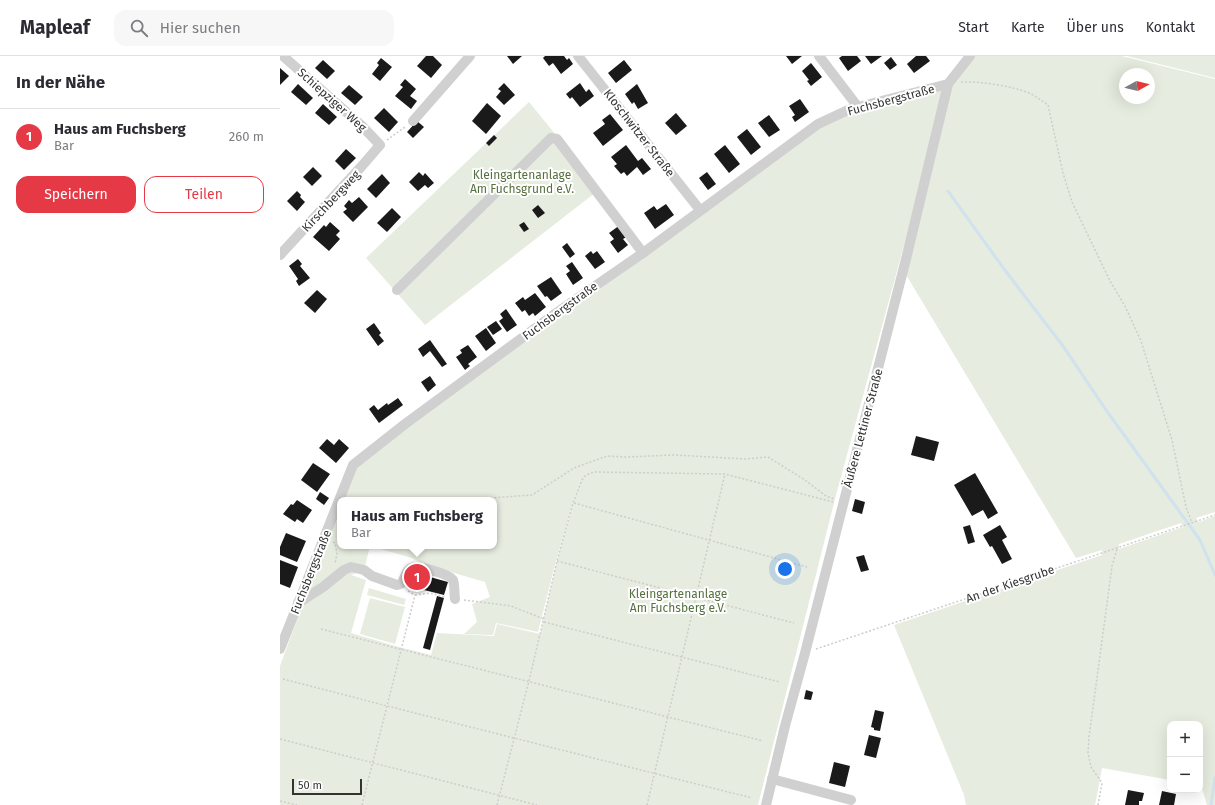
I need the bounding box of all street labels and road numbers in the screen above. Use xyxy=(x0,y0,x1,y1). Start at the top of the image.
street label: Schiepziger Weg xyxy=(295,65,370,135)
street label: Fuchsbergstraße xyxy=(846,82,936,118)
street label: Kloschwitzer Straße xyxy=(601,87,677,179)
street label: Kirschbergweg xyxy=(299,167,364,235)
street label: Fuchsbergstraße xyxy=(520,279,600,343)
street label: Äußere Lettiner Straße xyxy=(839,367,886,489)
street label: Fuchsbergstraße xyxy=(288,528,334,616)
street label: An der Kiesgrube xyxy=(964,562,1056,606)

